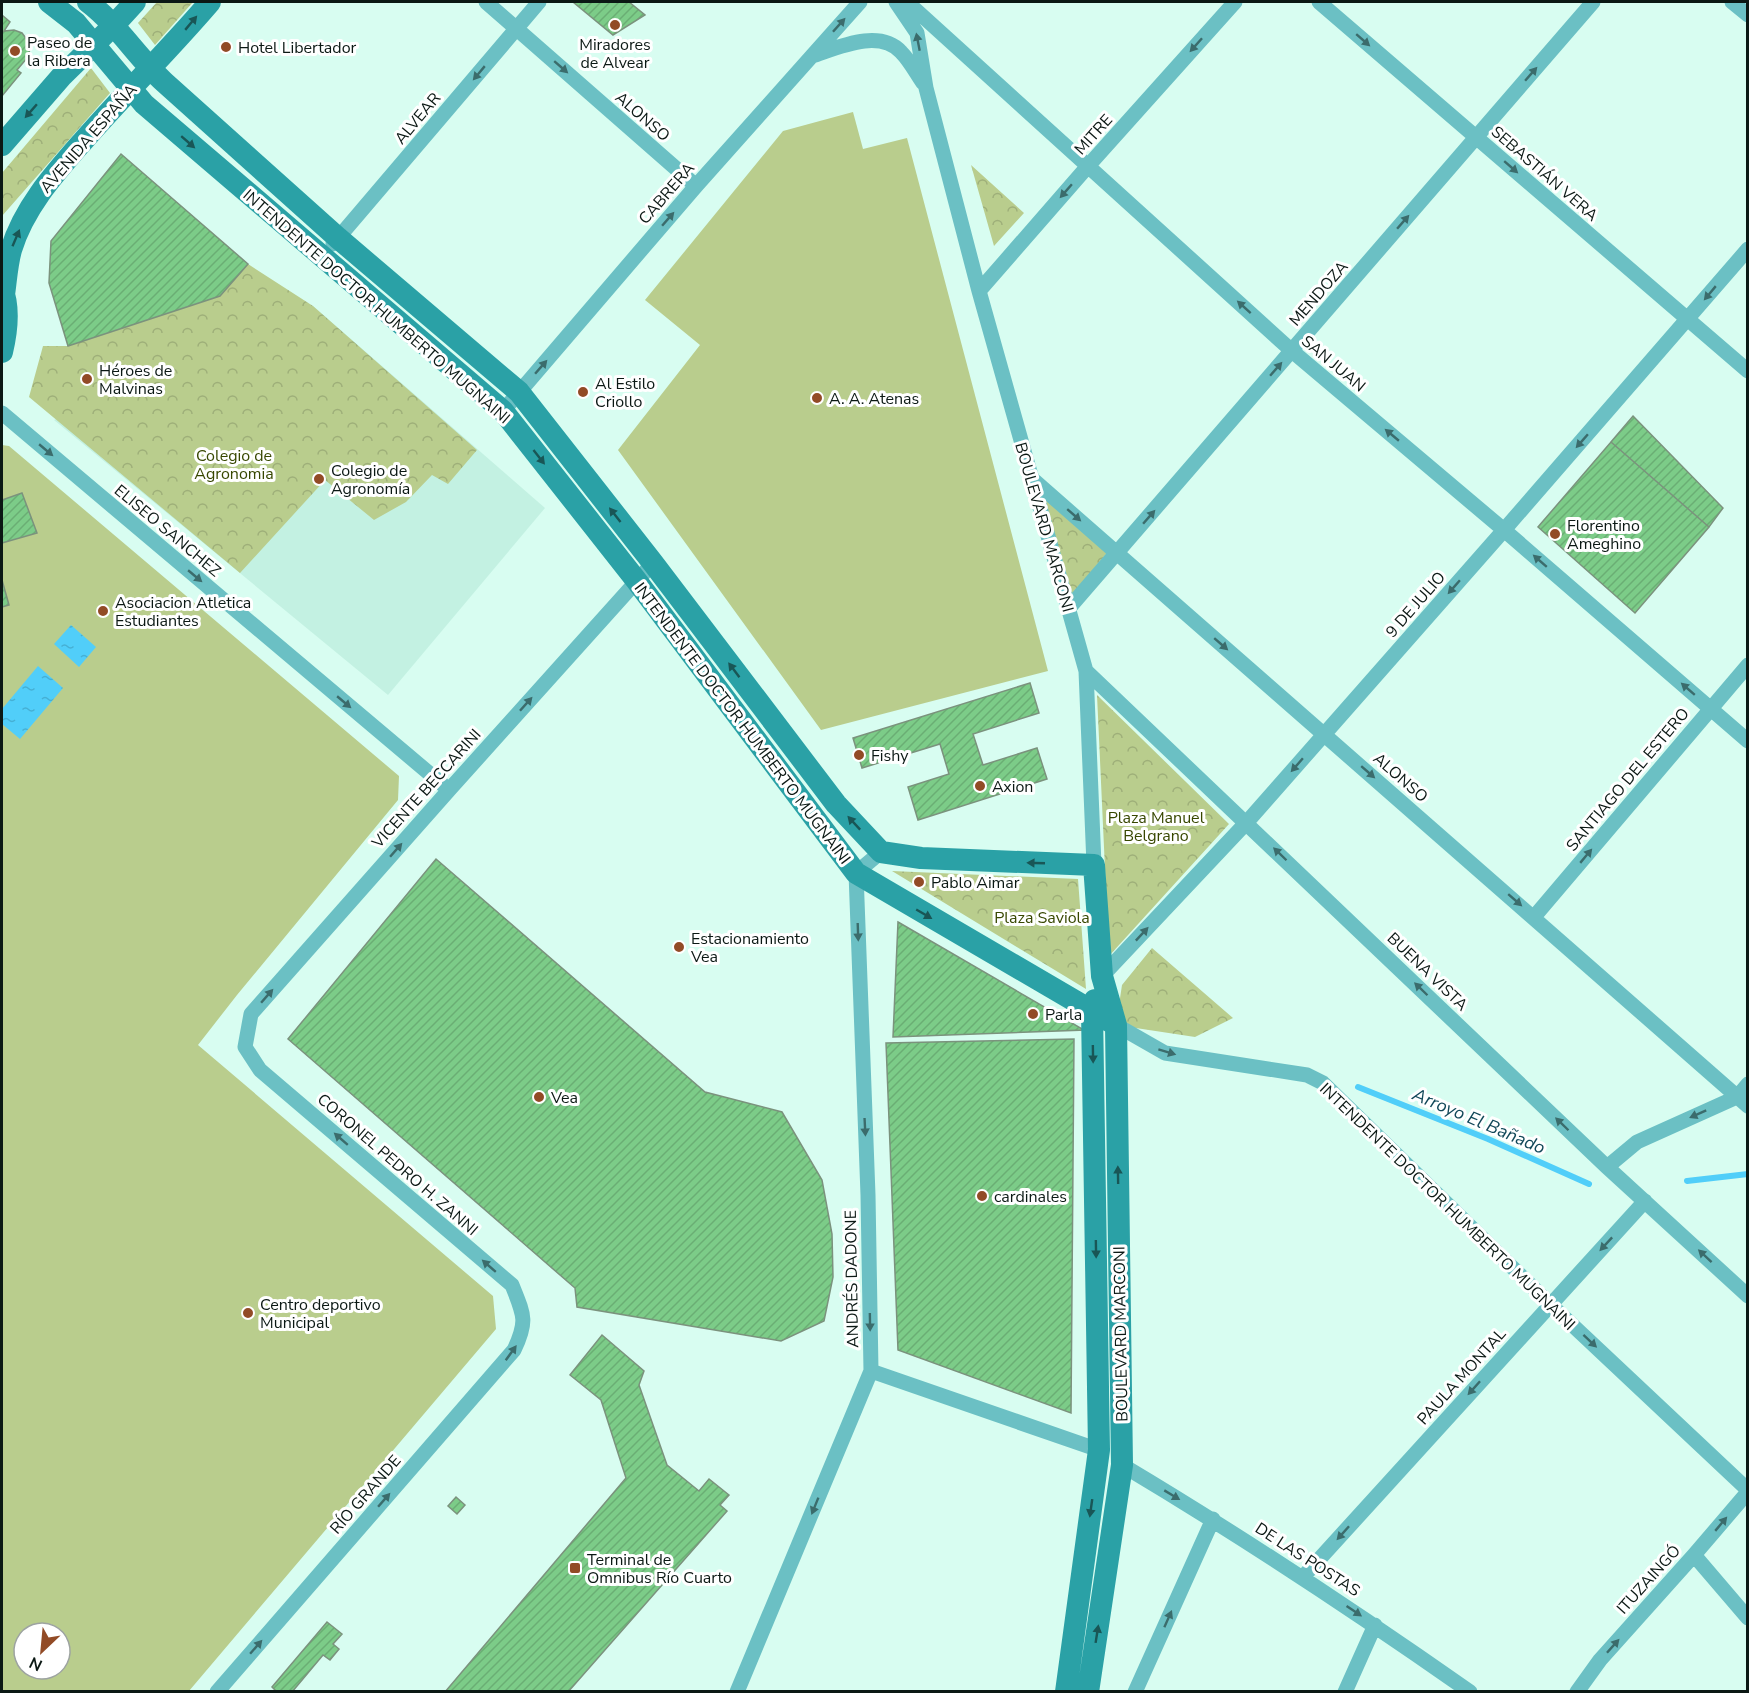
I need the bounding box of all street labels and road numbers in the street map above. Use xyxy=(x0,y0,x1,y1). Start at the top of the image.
street label: AVENIDA ESPAÑA xyxy=(35,79,142,198)
street label: ALONSO xyxy=(610,87,674,147)
street label: ALVEAR xyxy=(390,88,446,149)
street label: MITRE xyxy=(1070,110,1118,160)
street label: SEBASTIÁN VERA xyxy=(1486,121,1603,227)
street label: CABRERA xyxy=(634,158,700,229)
street label: INTENDENTE DOCTOR HUMBERTO MUGNAINI xyxy=(238,184,515,429)
street label: MENDOZA xyxy=(1284,256,1353,331)
street label: SAN JUAN xyxy=(1297,330,1370,397)
street label: BOULEVARD MARCONI xyxy=(1009,440,1079,615)
street label: ELISEO SANCHEZ xyxy=(109,480,226,582)
street label: 9 DE JULIO xyxy=(1381,567,1451,642)
street label: INTENDENTE DOCTOR HUMBERTO MUGNAINI xyxy=(629,578,856,869)
street label: SANTIAGO DEL ESTERO xyxy=(1561,703,1694,856)
street label: VICENTE BECCARINI xyxy=(367,724,486,854)
street label: ALONSO xyxy=(1368,748,1432,808)
street label: BUENA VISTA xyxy=(1382,928,1473,1016)
street label: INTENDENTE DOCTOR HUMBERTO MUGNAINI xyxy=(1315,1078,1580,1335)
street label: CORONEL PEDRO H. ZANNI xyxy=(312,1089,483,1241)
street label: ANDRÉS DADONE xyxy=(840,1210,864,1348)
street label: BOULEVARD MARCONI xyxy=(1108,1246,1134,1422)
street label: PAULA MONTAL xyxy=(1412,1323,1511,1430)
street label: RÍO GRANDE xyxy=(325,1450,406,1539)
street label: DE LAS POSTAS xyxy=(1251,1518,1364,1602)
street label: ITUZAINGÓ xyxy=(1612,1540,1686,1619)

